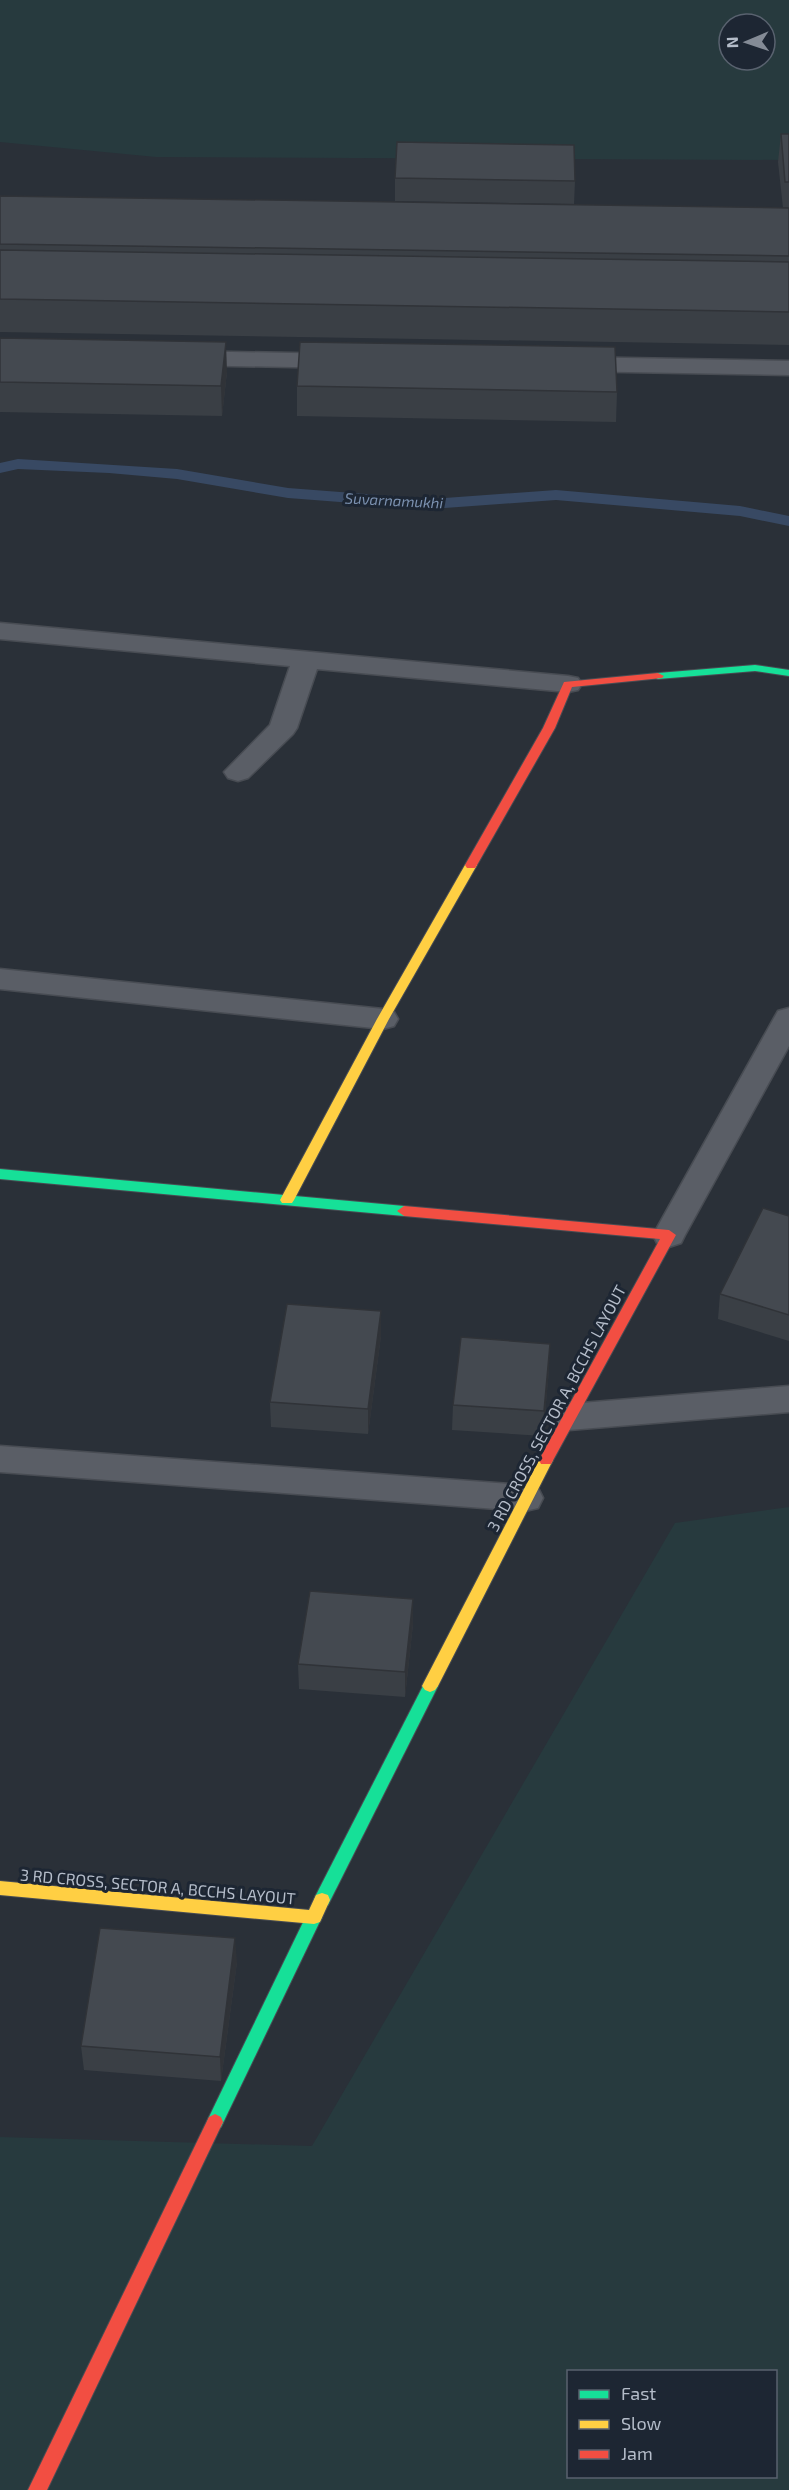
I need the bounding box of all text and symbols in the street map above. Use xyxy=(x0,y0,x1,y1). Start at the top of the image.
north arrow xyxy=(717,12,777,72)
text: N xyxy=(722,36,741,49)
water label: Suvarnamukhi xyxy=(344,488,444,512)
street label: 3 RD CROSS, SECTOR A, BCCHS LAYOUT xyxy=(483,1282,629,1534)
street label: 3 RD CROSS, SECTOR A, BCCHS LAYOUT xyxy=(19,1864,297,1908)
legend xyxy=(567,2370,777,2478)
text: Fast xyxy=(621,2382,656,2404)
text: Slow xyxy=(621,2412,662,2434)
text: Jam xyxy=(621,2442,653,2464)

